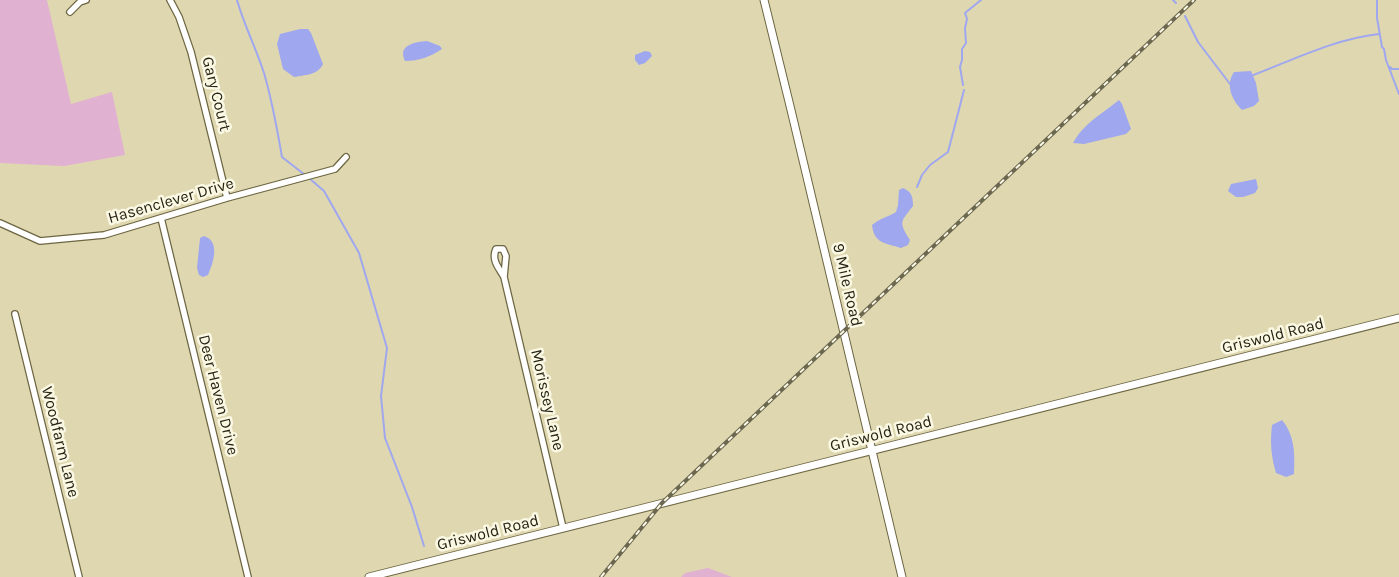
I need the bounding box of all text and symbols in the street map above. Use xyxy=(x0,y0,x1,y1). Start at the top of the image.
street label: Gary Court xyxy=(197,55,235,133)
street label: Hasenclever Drive xyxy=(106,174,236,228)
street label: 9 Mile Road xyxy=(828,242,866,328)
street label: Griswold Road xyxy=(1220,314,1326,358)
street label: Deer Haven Drive xyxy=(194,333,242,457)
street label: Morissey Lane xyxy=(526,348,568,452)
street label: Woodfarm Lane xyxy=(37,384,83,500)
street label: Griswold Road xyxy=(828,412,934,456)
street label: Griswold Road xyxy=(435,511,541,555)

